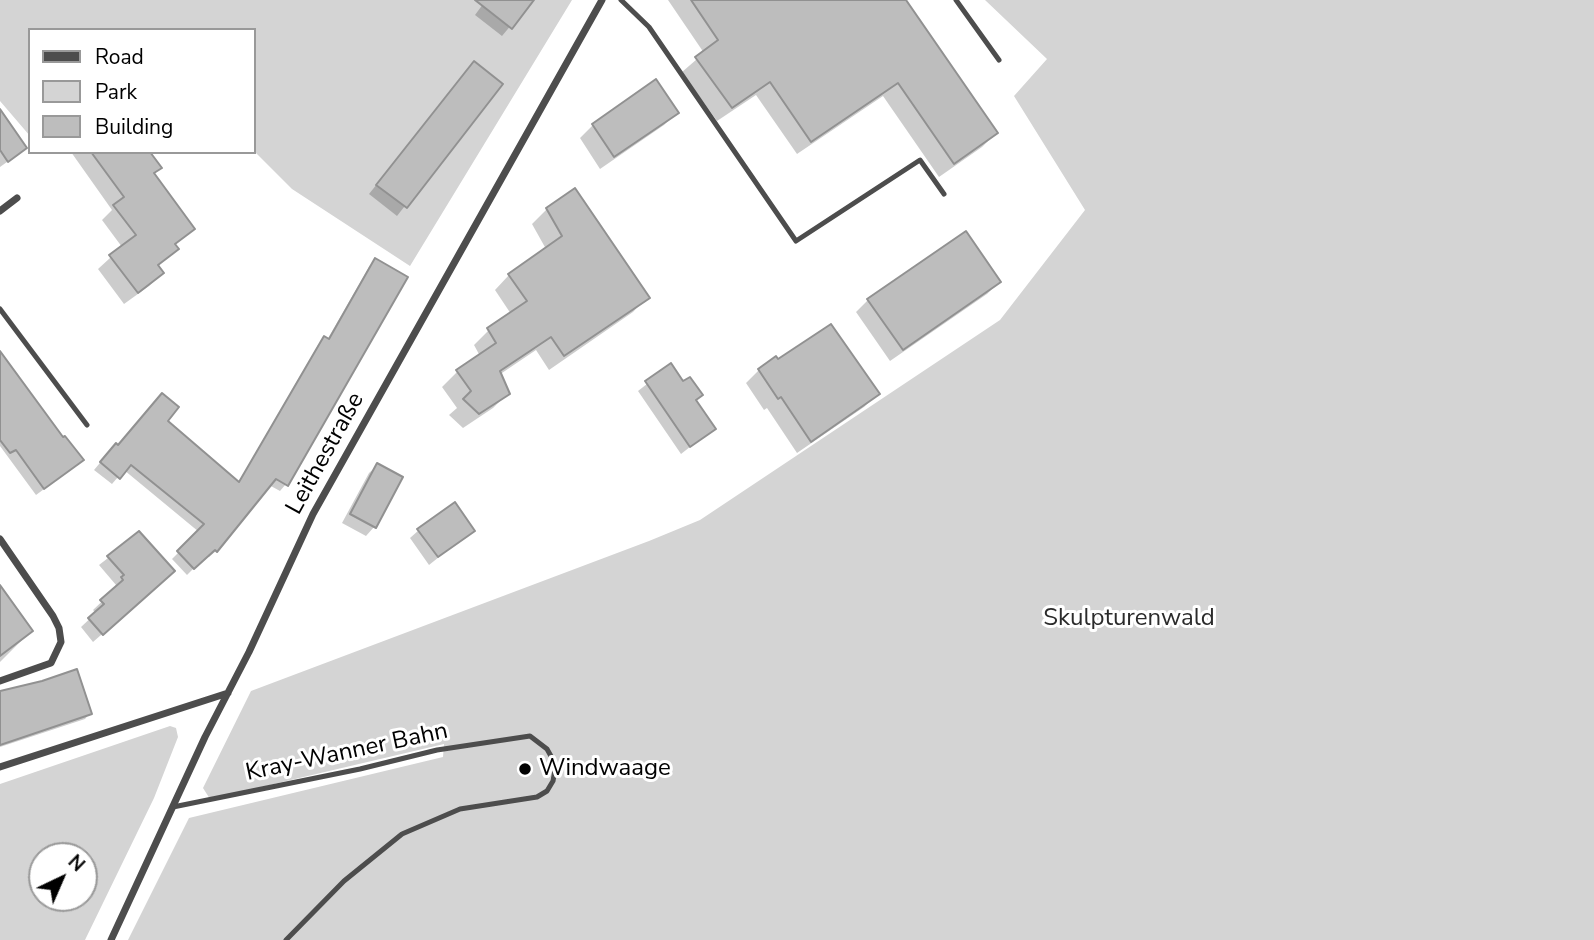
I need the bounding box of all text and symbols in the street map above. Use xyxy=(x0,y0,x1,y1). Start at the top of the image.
legend xyxy=(28,28,256,154)
text: Road xyxy=(95,43,144,71)
text: Park xyxy=(95,78,137,106)
text: Building xyxy=(95,113,173,141)
street label: Leithestraße xyxy=(281,388,371,520)
park label: Skulpturenwald xyxy=(1043,605,1215,633)
street label: Kray-Wanner Bahn xyxy=(243,718,451,788)
place label: Windwaage xyxy=(539,755,671,783)
marker: Windwaage xyxy=(517,761,533,777)
north arrow xyxy=(28,842,98,912)
text: N xyxy=(62,849,90,878)

